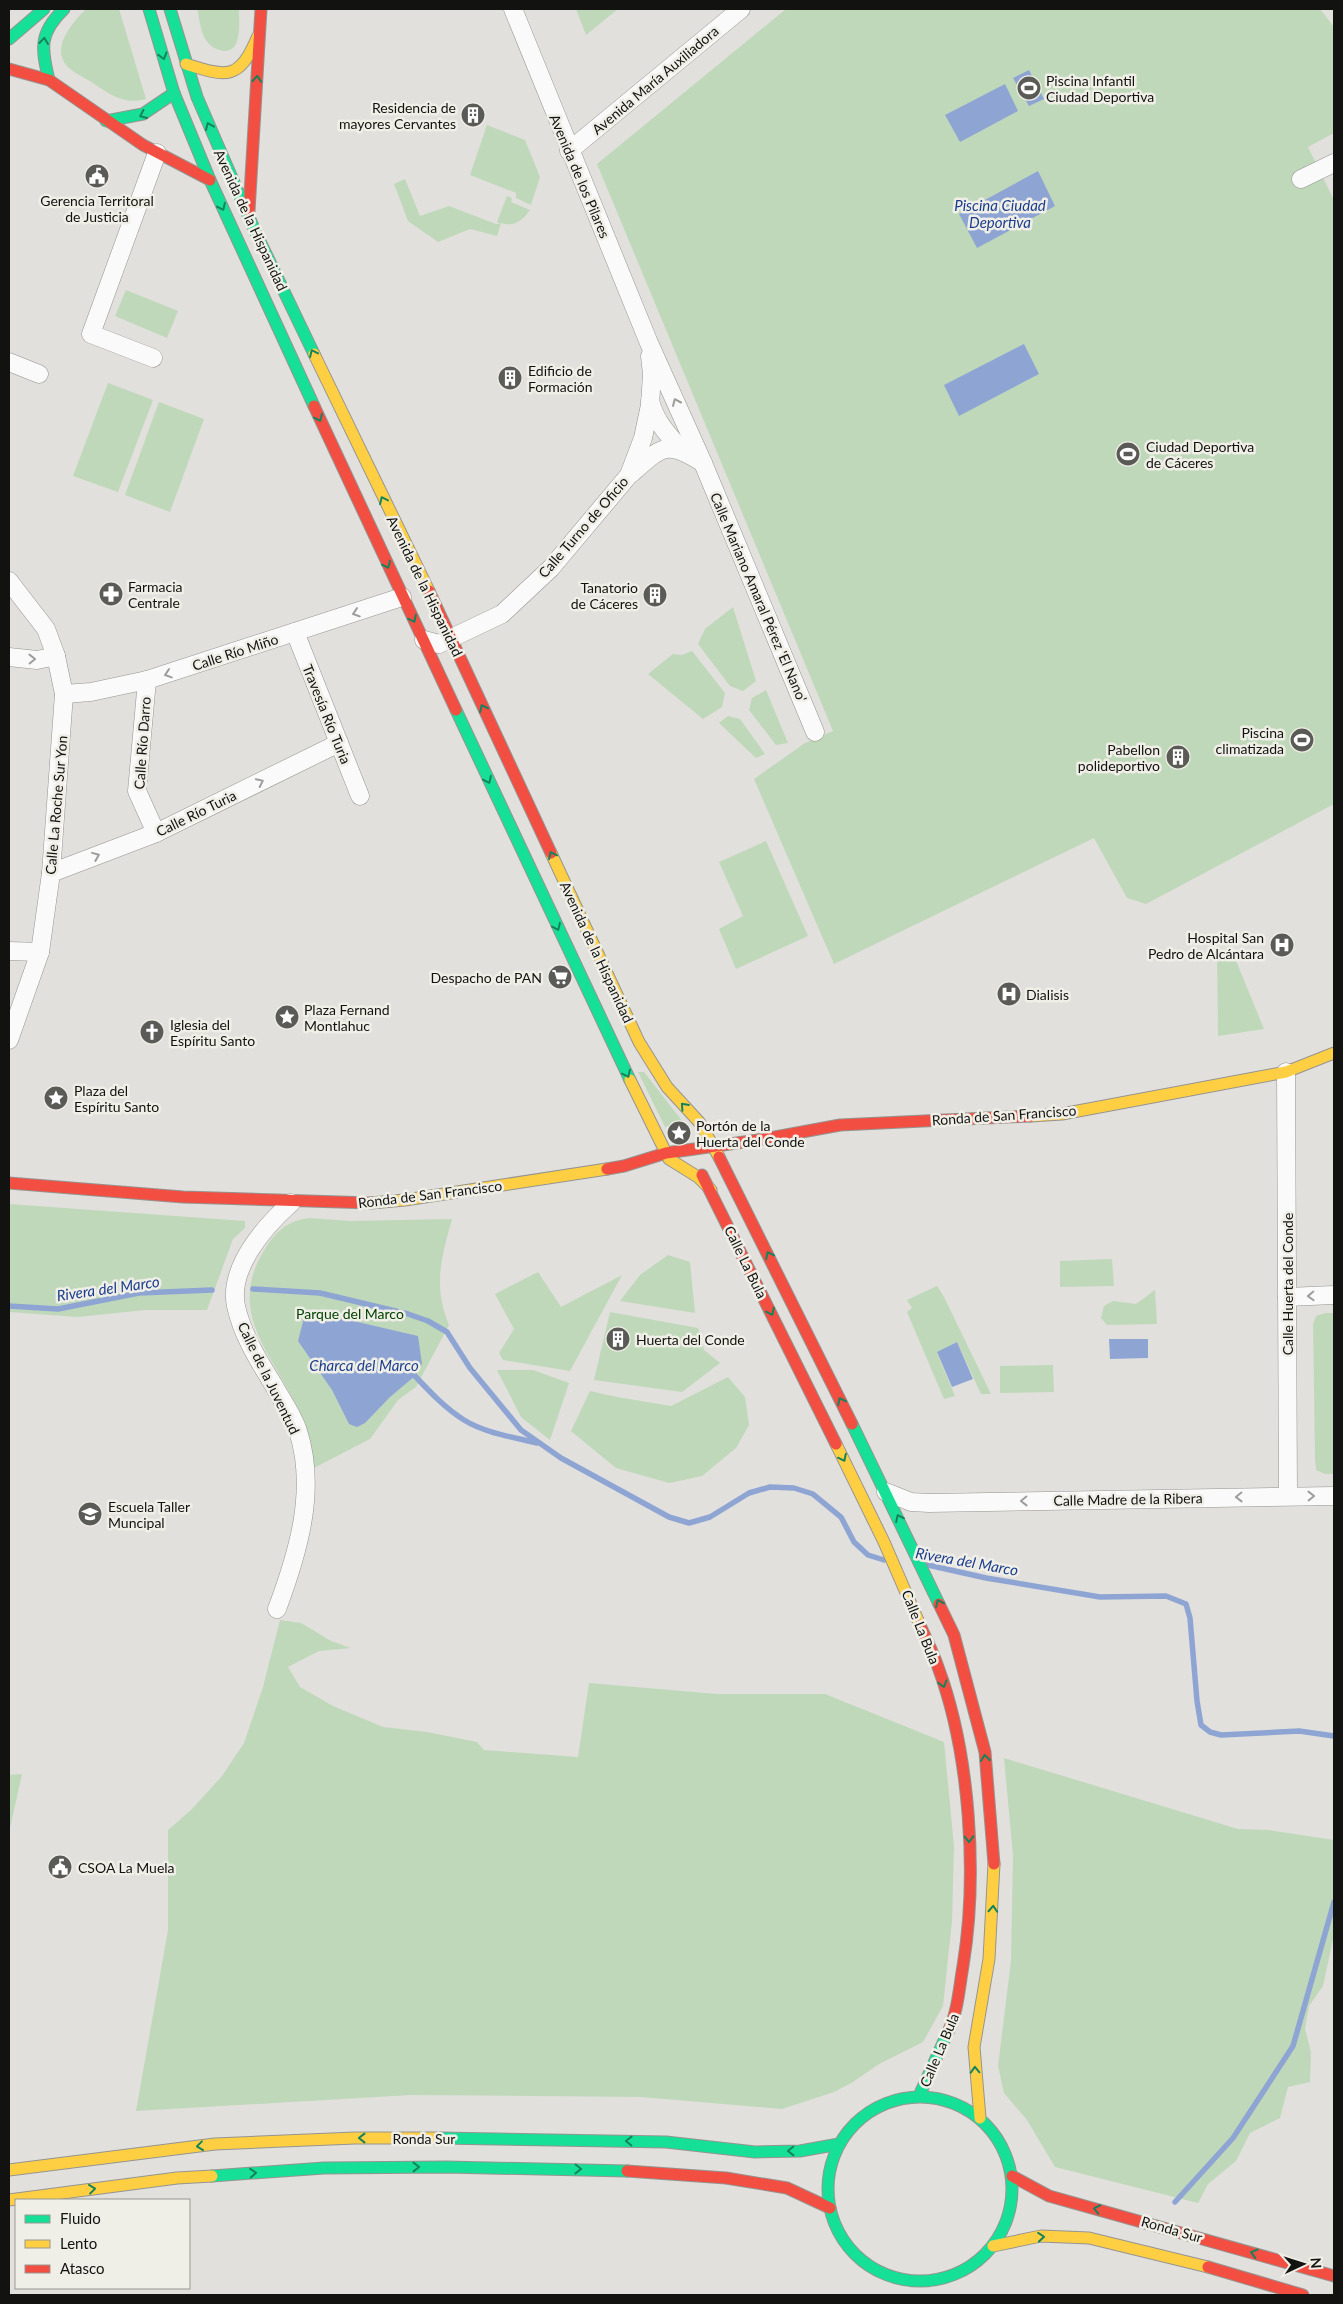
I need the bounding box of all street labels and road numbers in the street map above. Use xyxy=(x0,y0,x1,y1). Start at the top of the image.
street label: Avenida María Auxiliadora xyxy=(588,22,722,138)
street label: Avenida de los Pilares xyxy=(546,112,614,240)
street label: Avenida de la Hispanidad xyxy=(211,147,291,293)
street label: Calle Turno de Oficio xyxy=(534,473,632,581)
street label: Calle Mariano Amaral Pérez 'El Nano' xyxy=(707,490,811,704)
street label: Avenida de la Hispanidad xyxy=(384,513,466,659)
street label: Calle Río Miño xyxy=(190,630,280,674)
street label: Travesía Río Turia xyxy=(299,662,355,766)
street label: Calle Río Darro xyxy=(130,696,154,790)
street label: Calle La Roche Sur Yon xyxy=(41,735,71,875)
street label: Calle Río Turia xyxy=(153,786,239,840)
street label: Avenida de la Hispanidad xyxy=(557,879,637,1025)
street label: Ronda de San Francisco xyxy=(931,1101,1077,1129)
street label: Ronda de San Francisco xyxy=(357,1177,503,1211)
street label: Calle Huerta del Conde xyxy=(1279,1213,1296,1355)
street label: Calle La Bula xyxy=(721,1223,771,1301)
street label: Calle de la Juventud xyxy=(235,1319,303,1437)
street label: Calle Madre de la Ribera xyxy=(1053,1489,1203,1509)
street label: Calle La Bula xyxy=(898,1587,944,1667)
street label: Calle La Bula xyxy=(916,2010,962,2090)
street label: Ronda Sur xyxy=(393,2130,455,2147)
street label: Ronda Sur xyxy=(1139,2212,1205,2246)

